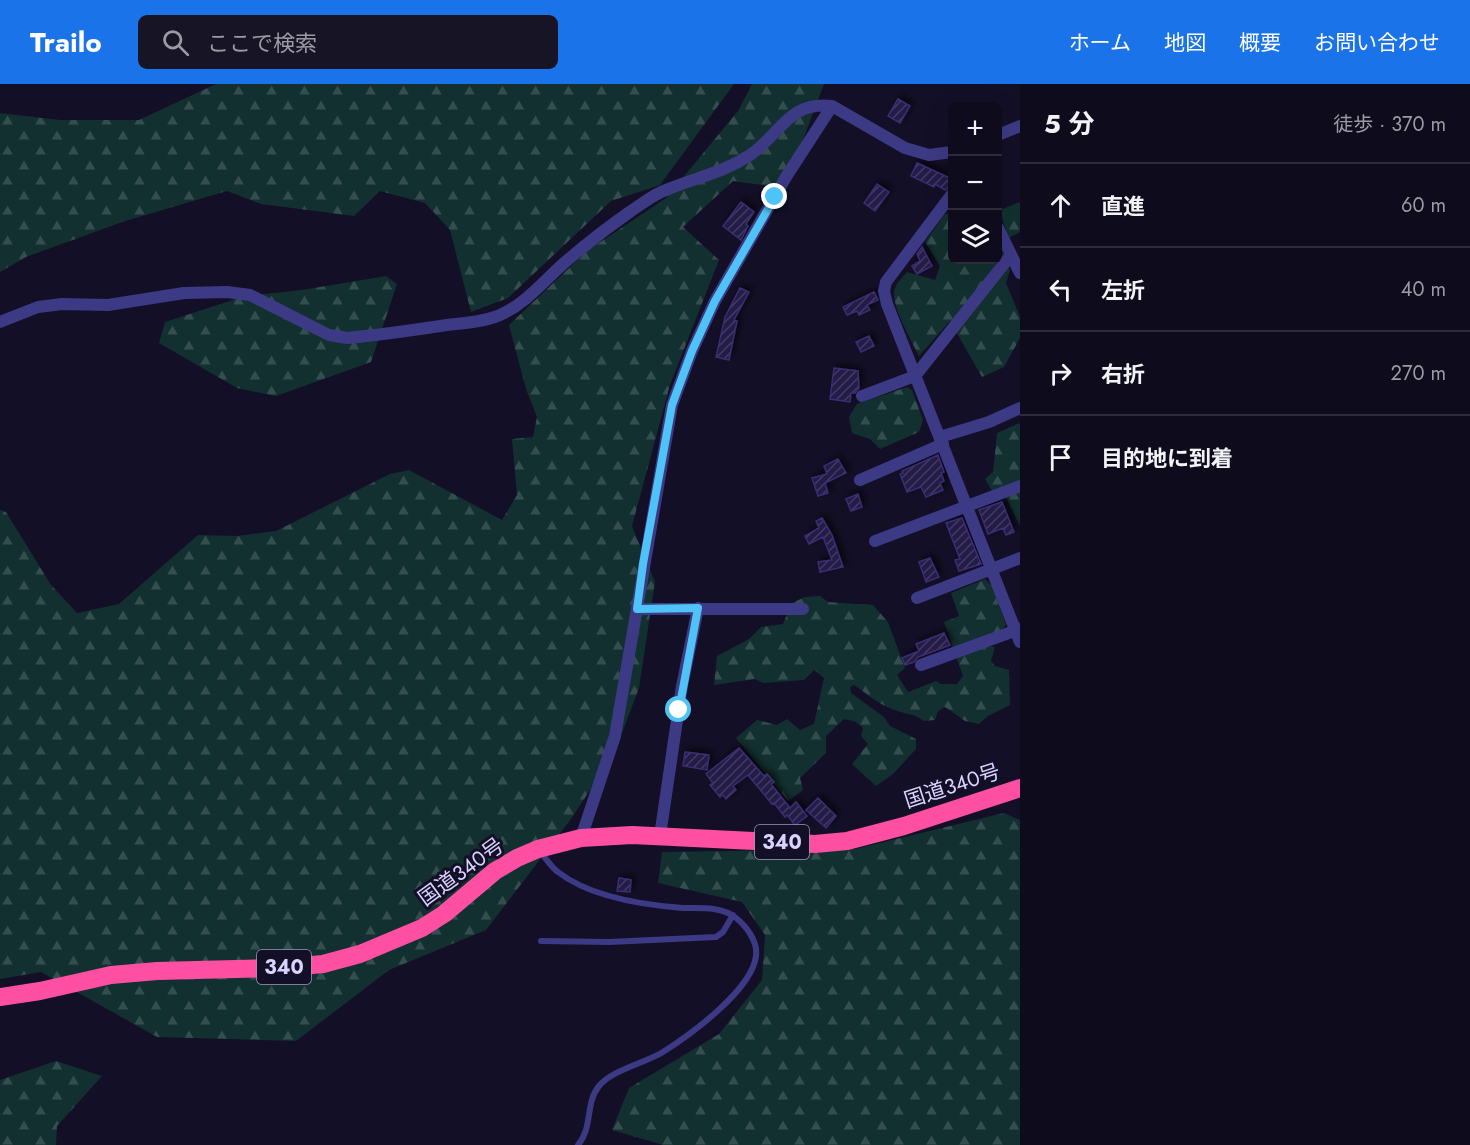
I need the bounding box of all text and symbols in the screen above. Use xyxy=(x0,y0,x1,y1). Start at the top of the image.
search box xyxy=(138,15,558,69)
text: Trailo xyxy=(30,22,102,63)
icon: search xyxy=(159,26,192,59)
text: ここで検索 xyxy=(207,27,317,59)
text: ホーム xyxy=(1069,28,1131,58)
text: 地図 xyxy=(1164,28,1206,58)
text: 概要 xyxy=(1239,28,1281,58)
text: お問い合わせ xyxy=(1314,28,1440,58)
map controls xyxy=(948,102,1002,264)
button: + xyxy=(948,102,1002,156)
text: 5 分 xyxy=(1044,105,1095,143)
text: 徒歩 · 370 m xyxy=(1333,110,1446,139)
button: − xyxy=(948,156,1002,210)
route end xyxy=(761,183,787,209)
icon: ahead xyxy=(1044,189,1077,222)
text: 直進 xyxy=(1101,190,1145,222)
text: 60 m xyxy=(1401,191,1446,220)
button: layers xyxy=(948,210,1002,264)
icon: left xyxy=(1044,273,1077,306)
text: 左折 xyxy=(1101,274,1145,306)
text: 40 m xyxy=(1401,275,1446,304)
icon: right xyxy=(1044,357,1077,390)
text: 右折 xyxy=(1101,358,1145,390)
text: 270 m xyxy=(1391,359,1446,388)
icon: arrive xyxy=(1044,441,1077,474)
text: 目的地に到着 xyxy=(1101,442,1233,474)
route start xyxy=(665,696,691,722)
street label: 国道340号 xyxy=(900,756,1004,816)
road number: 340 xyxy=(755,825,809,859)
street label: 国道340号 xyxy=(412,831,510,913)
road number: 340 xyxy=(257,950,311,984)

